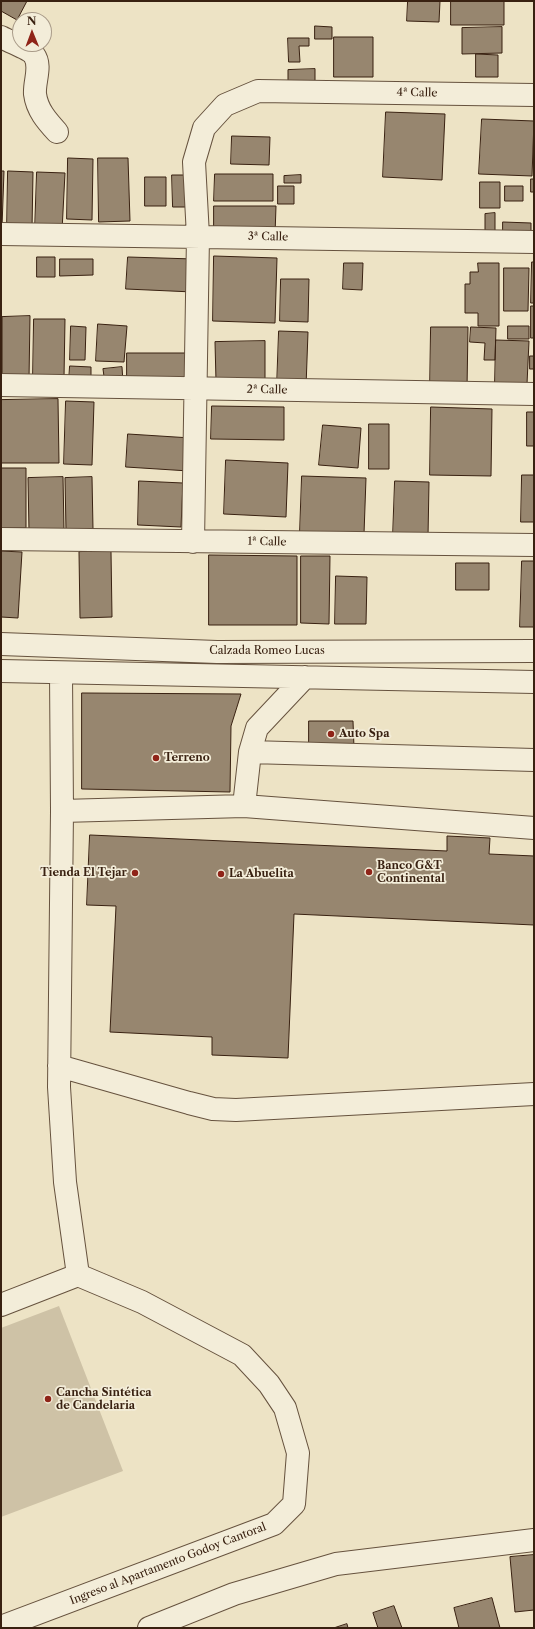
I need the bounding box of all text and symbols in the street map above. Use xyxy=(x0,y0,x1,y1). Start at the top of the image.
north arrow xyxy=(12,12,52,52)
text: N xyxy=(27,14,37,28)
street label: 4ª Calle xyxy=(396,86,438,100)
street label: 3ª Calle xyxy=(248,230,288,244)
street label: 2ª Calle xyxy=(246,383,288,397)
street label: 1ª Calle xyxy=(247,535,287,549)
street label: Calzada Romeo Lucas xyxy=(209,644,325,658)
place label: Auto Spa xyxy=(339,727,390,741)
marker: Auto Spa xyxy=(326,729,336,739)
place label: Terreno xyxy=(164,751,210,765)
marker: Terreno xyxy=(151,753,161,763)
place label: Banco G&T Continental xyxy=(377,859,445,885)
place label: Tienda El Tejar xyxy=(40,866,127,880)
place label: La Abuelita xyxy=(229,867,294,881)
marker: Banco G&T Continental xyxy=(364,867,374,877)
marker: Tienda El Tejar xyxy=(130,868,140,878)
marker: La Abuelita xyxy=(216,869,226,879)
place label: Cancha Sintética de Candelaria xyxy=(56,1386,152,1412)
marker: Cancha Sintética de Candelaria xyxy=(43,1394,53,1404)
street label: Ingreso al Apartamento Godoy Cantoral xyxy=(68,1520,268,1608)

